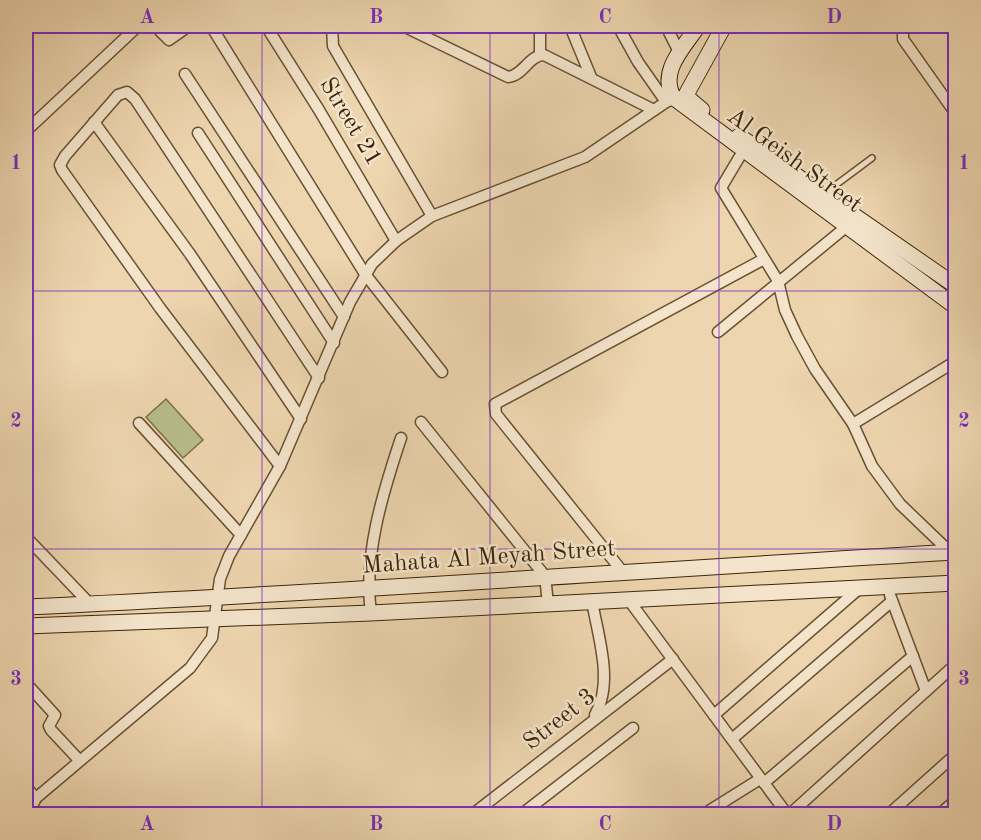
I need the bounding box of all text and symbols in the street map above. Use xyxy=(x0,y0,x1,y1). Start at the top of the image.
text: A xyxy=(139,8,155,28)
text: B xyxy=(369,8,383,28)
text: C xyxy=(598,8,612,28)
text: D xyxy=(826,8,842,28)
street label: Street 21 xyxy=(314,74,386,170)
street label: Al Geish Street xyxy=(722,104,866,218)
text: 1 xyxy=(10,154,22,174)
text: 1 xyxy=(958,154,970,174)
text: 2 xyxy=(10,412,22,432)
text: 2 xyxy=(958,412,970,432)
street label: Mahata Al Meyah Street xyxy=(362,537,616,579)
text: 3 xyxy=(10,670,22,690)
text: 3 xyxy=(958,670,970,690)
street label: Street 3 xyxy=(519,685,601,755)
text: A xyxy=(139,815,155,835)
text: B xyxy=(369,815,383,835)
text: C xyxy=(598,815,612,835)
text: D xyxy=(826,815,842,835)

